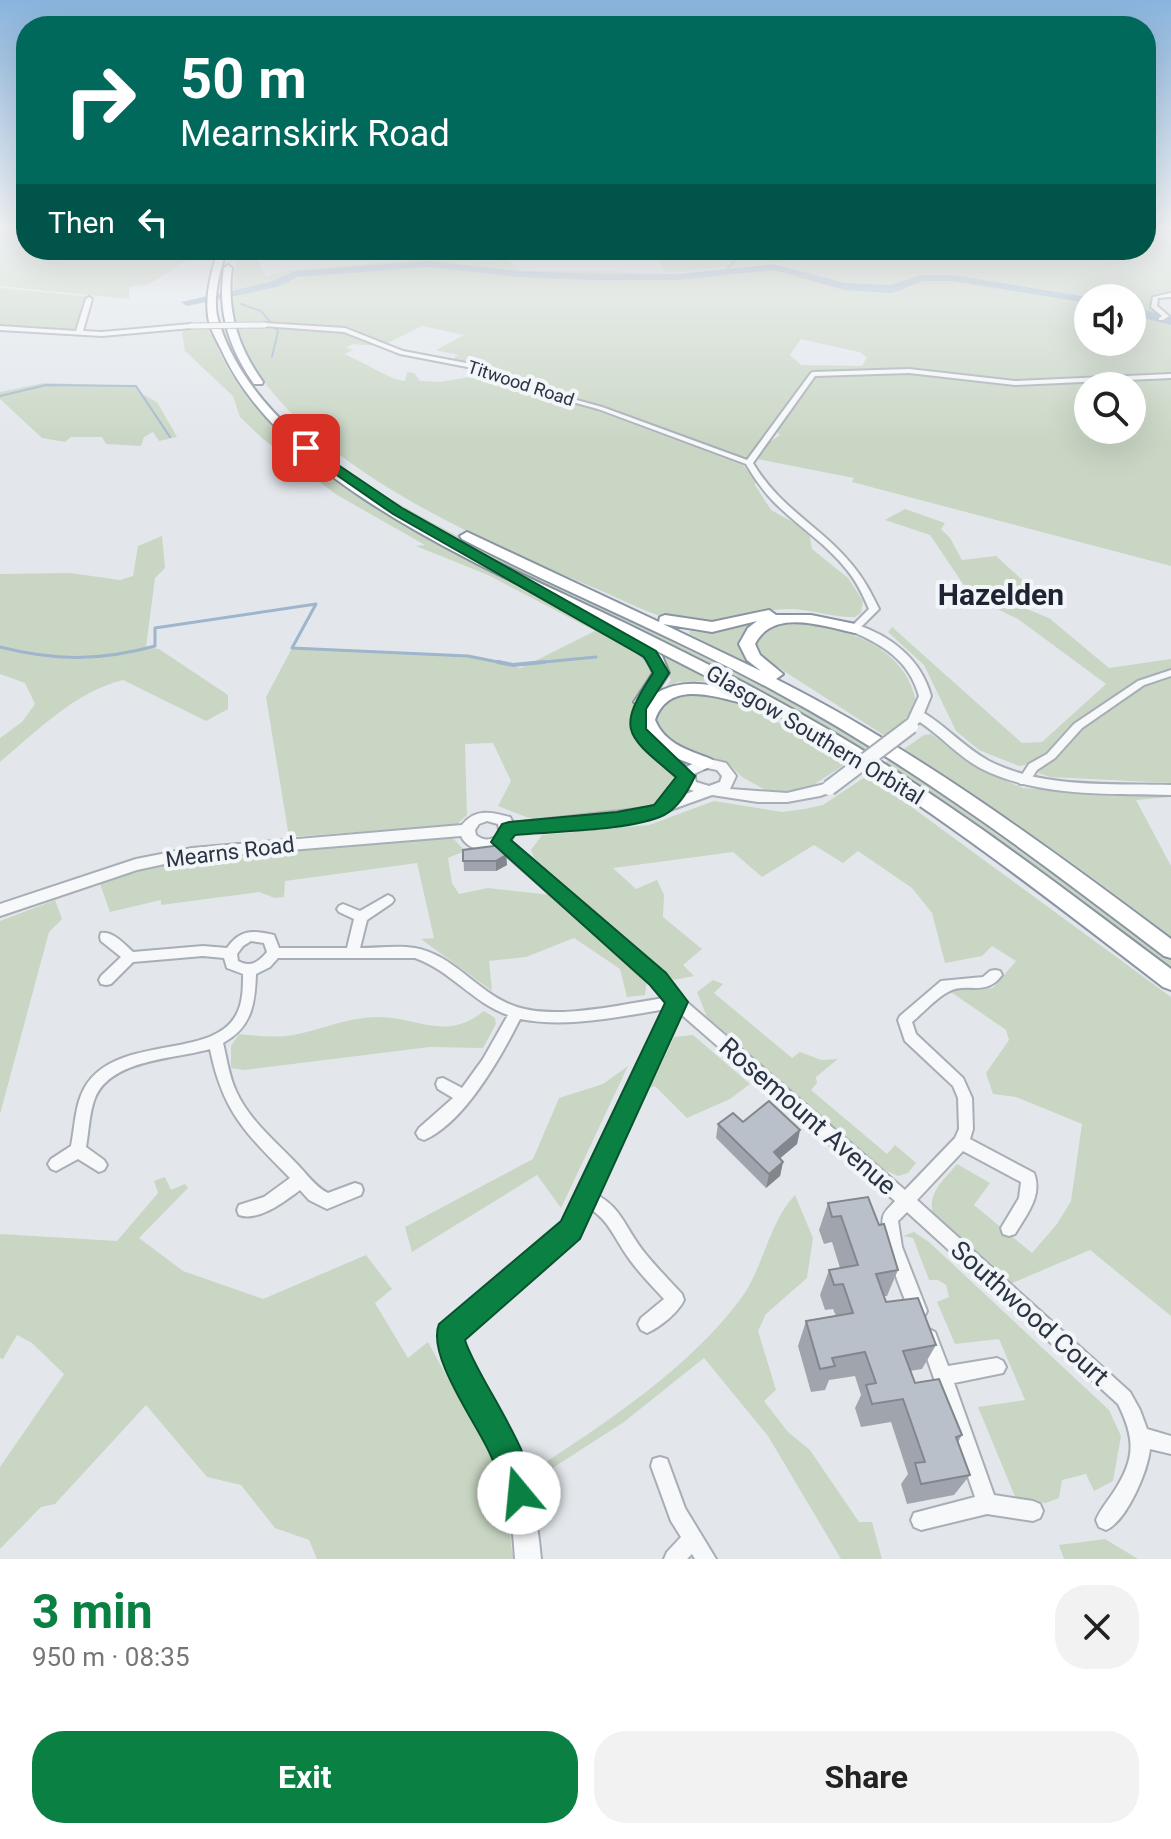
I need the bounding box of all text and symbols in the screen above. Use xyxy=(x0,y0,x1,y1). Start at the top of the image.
text: 50 m xyxy=(180,46,307,112)
icon: right xyxy=(48,48,152,152)
text: Mearnskirk Road xyxy=(180,113,450,155)
icon: left xyxy=(131,200,175,244)
text: Then xyxy=(48,205,115,240)
map controls xyxy=(1074,284,1146,444)
button: sound xyxy=(1074,284,1146,356)
street label: Titwood Road xyxy=(465,356,577,410)
button: search xyxy=(1074,372,1146,444)
pin xyxy=(272,414,340,482)
icon: arrive xyxy=(284,426,328,470)
district label: Hazelden xyxy=(938,577,1064,612)
street label: Glasgow Southern Orbital xyxy=(702,660,928,810)
street label: Mearns Road xyxy=(164,832,296,872)
street label: Rosemount Avenue xyxy=(713,1031,903,1201)
street label: Southwood Court xyxy=(945,1234,1115,1392)
position arrow xyxy=(477,1451,561,1535)
text: 3 min xyxy=(32,1583,153,1640)
button: close xyxy=(1055,1585,1139,1669)
text: 950 m · 08:35 xyxy=(32,1642,190,1672)
button: Exit xyxy=(32,1731,578,1823)
button: Share xyxy=(594,1731,1139,1823)

